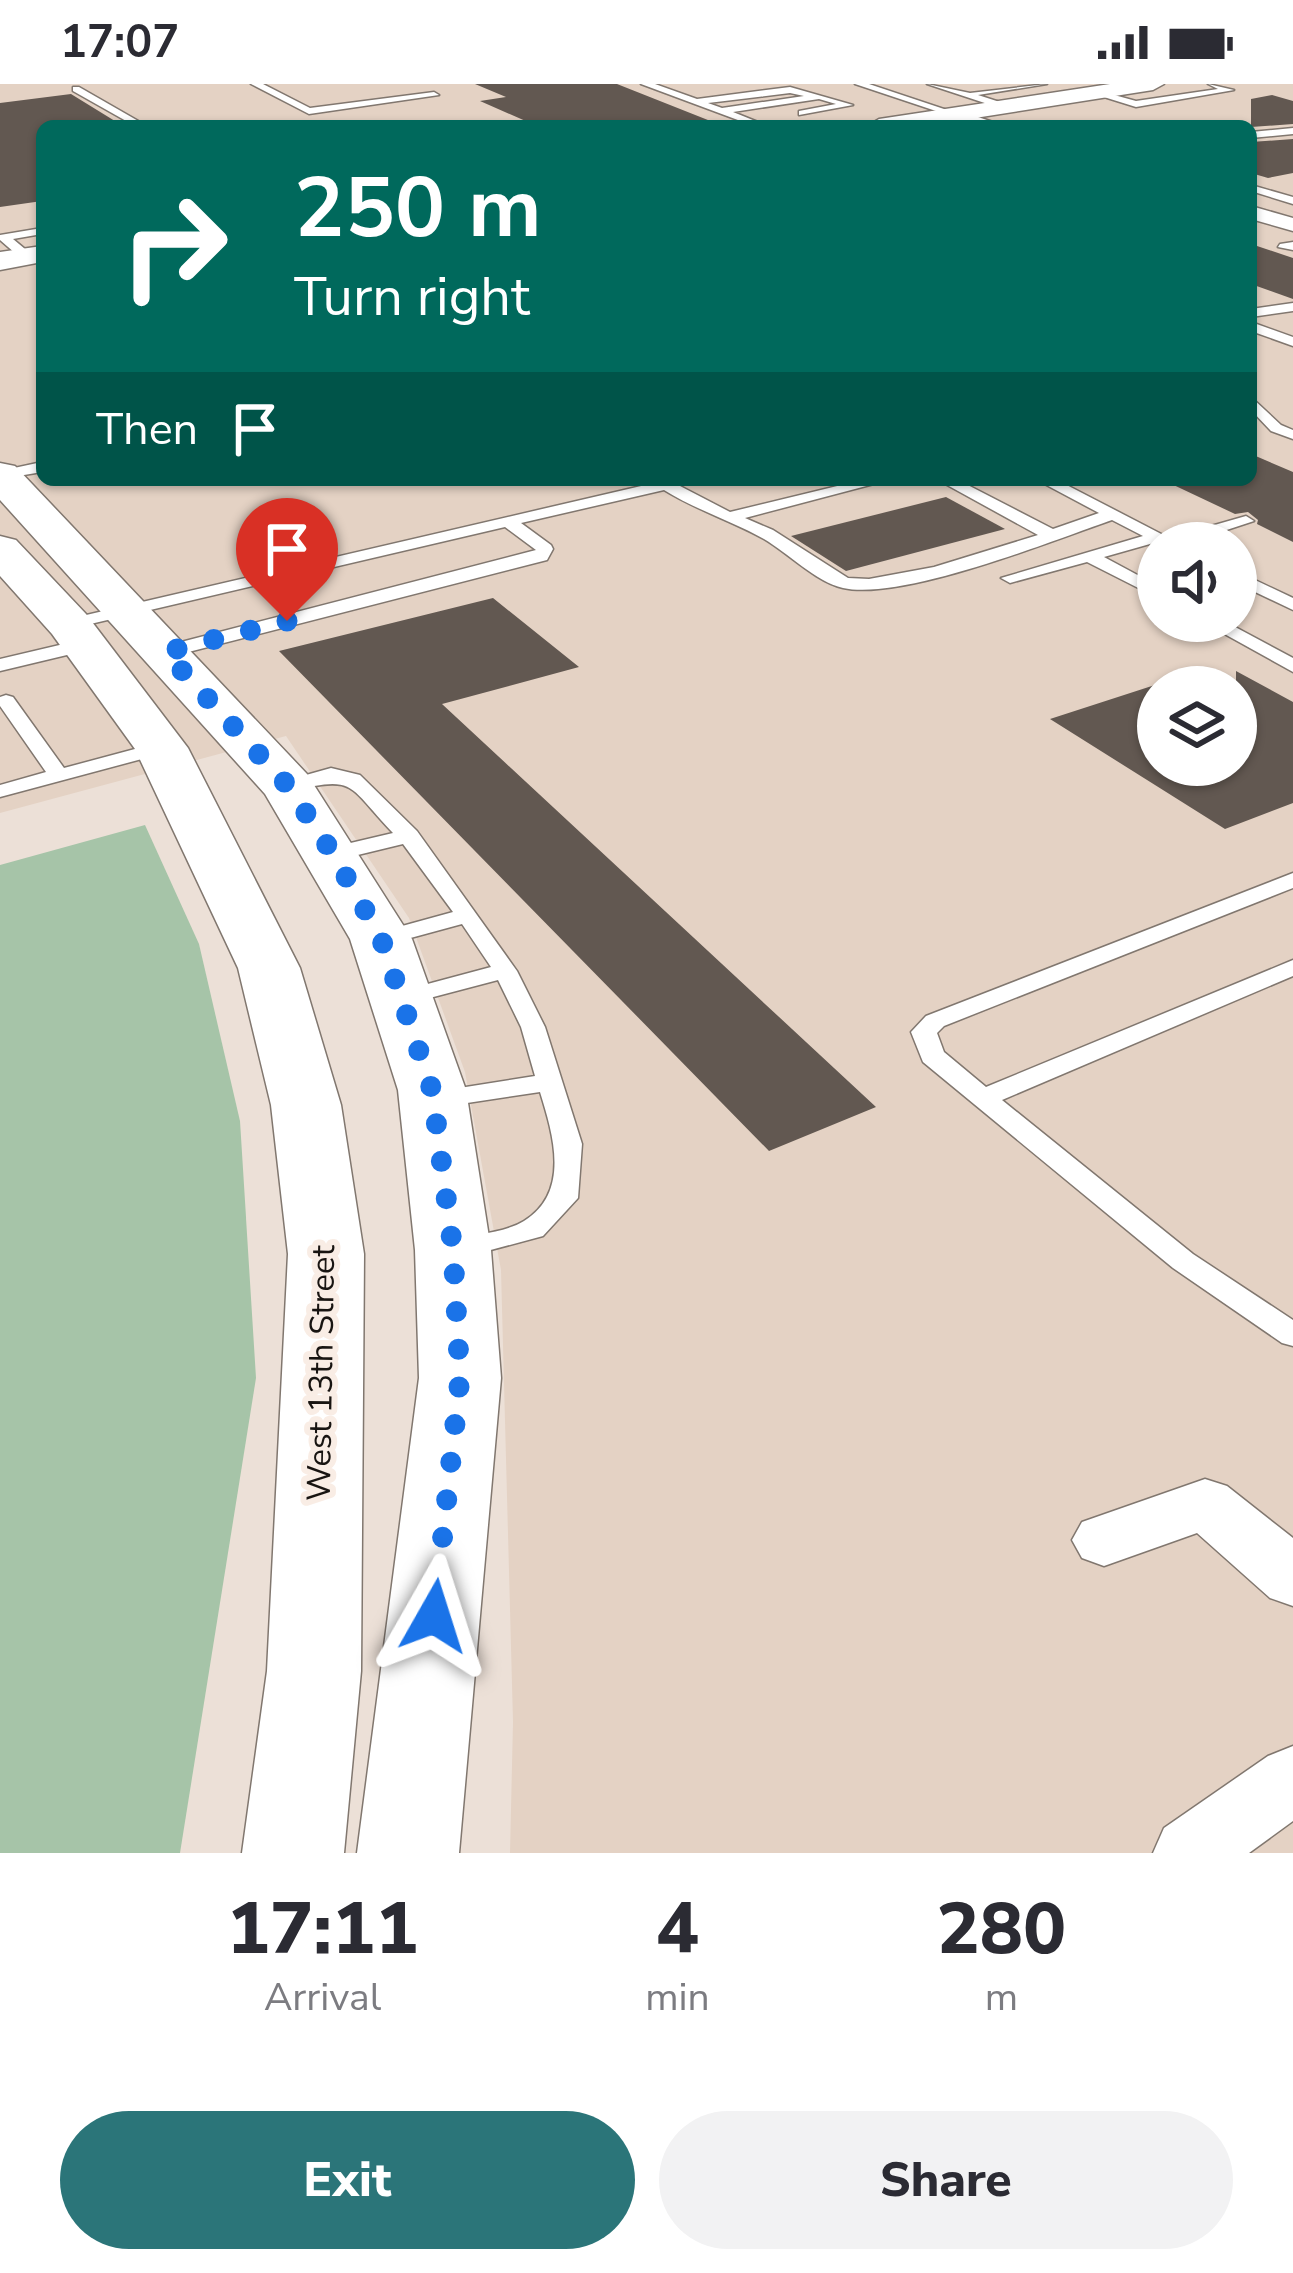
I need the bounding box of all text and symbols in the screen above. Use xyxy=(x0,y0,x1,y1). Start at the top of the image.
text: 17:07 xyxy=(60,12,179,73)
text: 250 m xyxy=(294,151,542,266)
icon: right xyxy=(96,168,252,324)
text: Turn right xyxy=(294,260,530,334)
icon: arrive xyxy=(222,396,288,462)
text: Then xyxy=(96,399,198,460)
pin xyxy=(236,498,338,621)
icon: arrive xyxy=(254,516,320,582)
map controls xyxy=(1137,522,1257,786)
button: sound xyxy=(1137,522,1257,642)
button: layers xyxy=(1137,666,1257,786)
street label: West 13th Street xyxy=(297,1244,346,1501)
position arrow xyxy=(371,1553,497,1679)
text: 17:11 xyxy=(227,1880,418,1978)
text: 4 xyxy=(656,1880,699,1978)
text: 280 xyxy=(937,1880,1066,1978)
text: Arrival xyxy=(264,1971,381,2024)
text: min xyxy=(645,1971,710,2024)
text: m xyxy=(985,1971,1018,2024)
button: Exit xyxy=(60,2111,635,2249)
button: Share xyxy=(659,2111,1233,2249)

